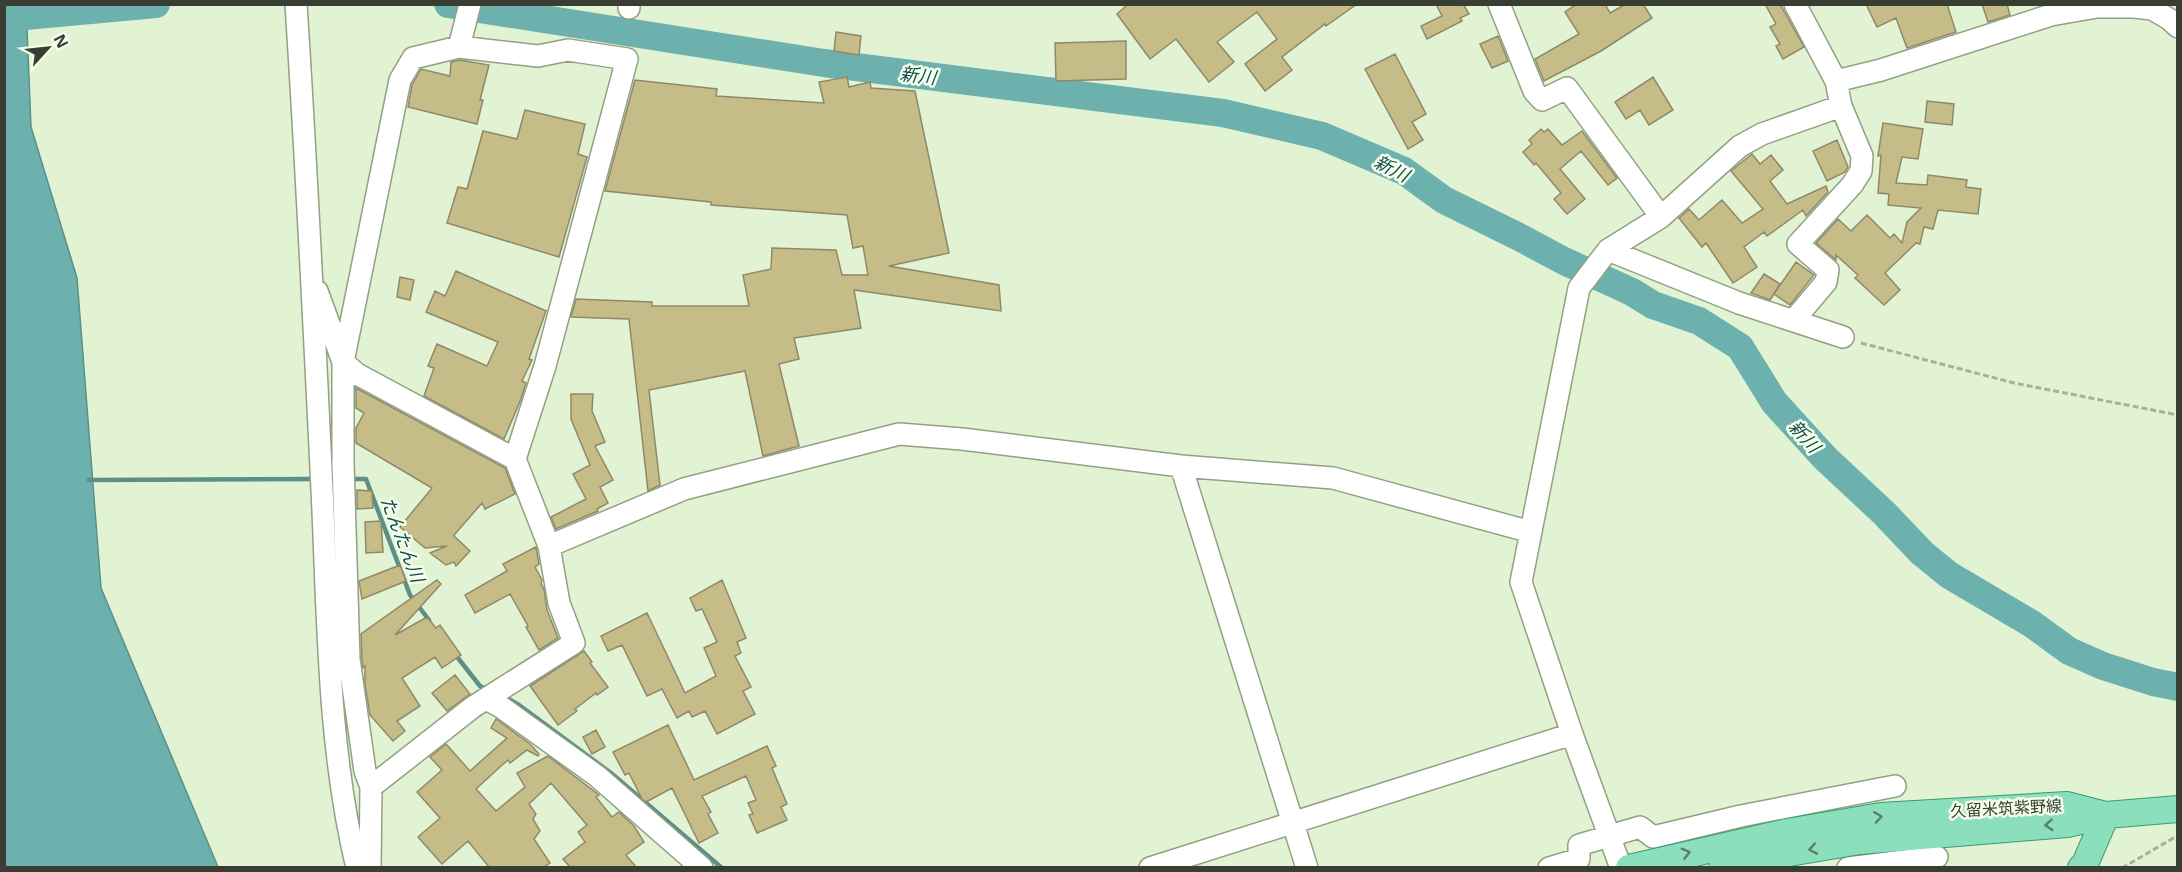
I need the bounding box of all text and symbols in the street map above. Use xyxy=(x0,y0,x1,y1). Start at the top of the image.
north arrow xyxy=(18,18,78,78)
text: N xyxy=(49,30,74,52)
water label: 新川 xyxy=(899,61,939,89)
water label: 新川 xyxy=(1371,149,1415,188)
water label: 新川 xyxy=(1784,415,1827,459)
water label: たんたん川 xyxy=(376,493,431,587)
street label: 久留米筑紫野線 xyxy=(1949,794,2063,822)
one-way arrow xyxy=(1873,811,1882,824)
one-way arrow xyxy=(2044,818,2053,831)
one-way arrow xyxy=(1809,842,1819,855)
one-way arrow xyxy=(1681,848,1691,861)

